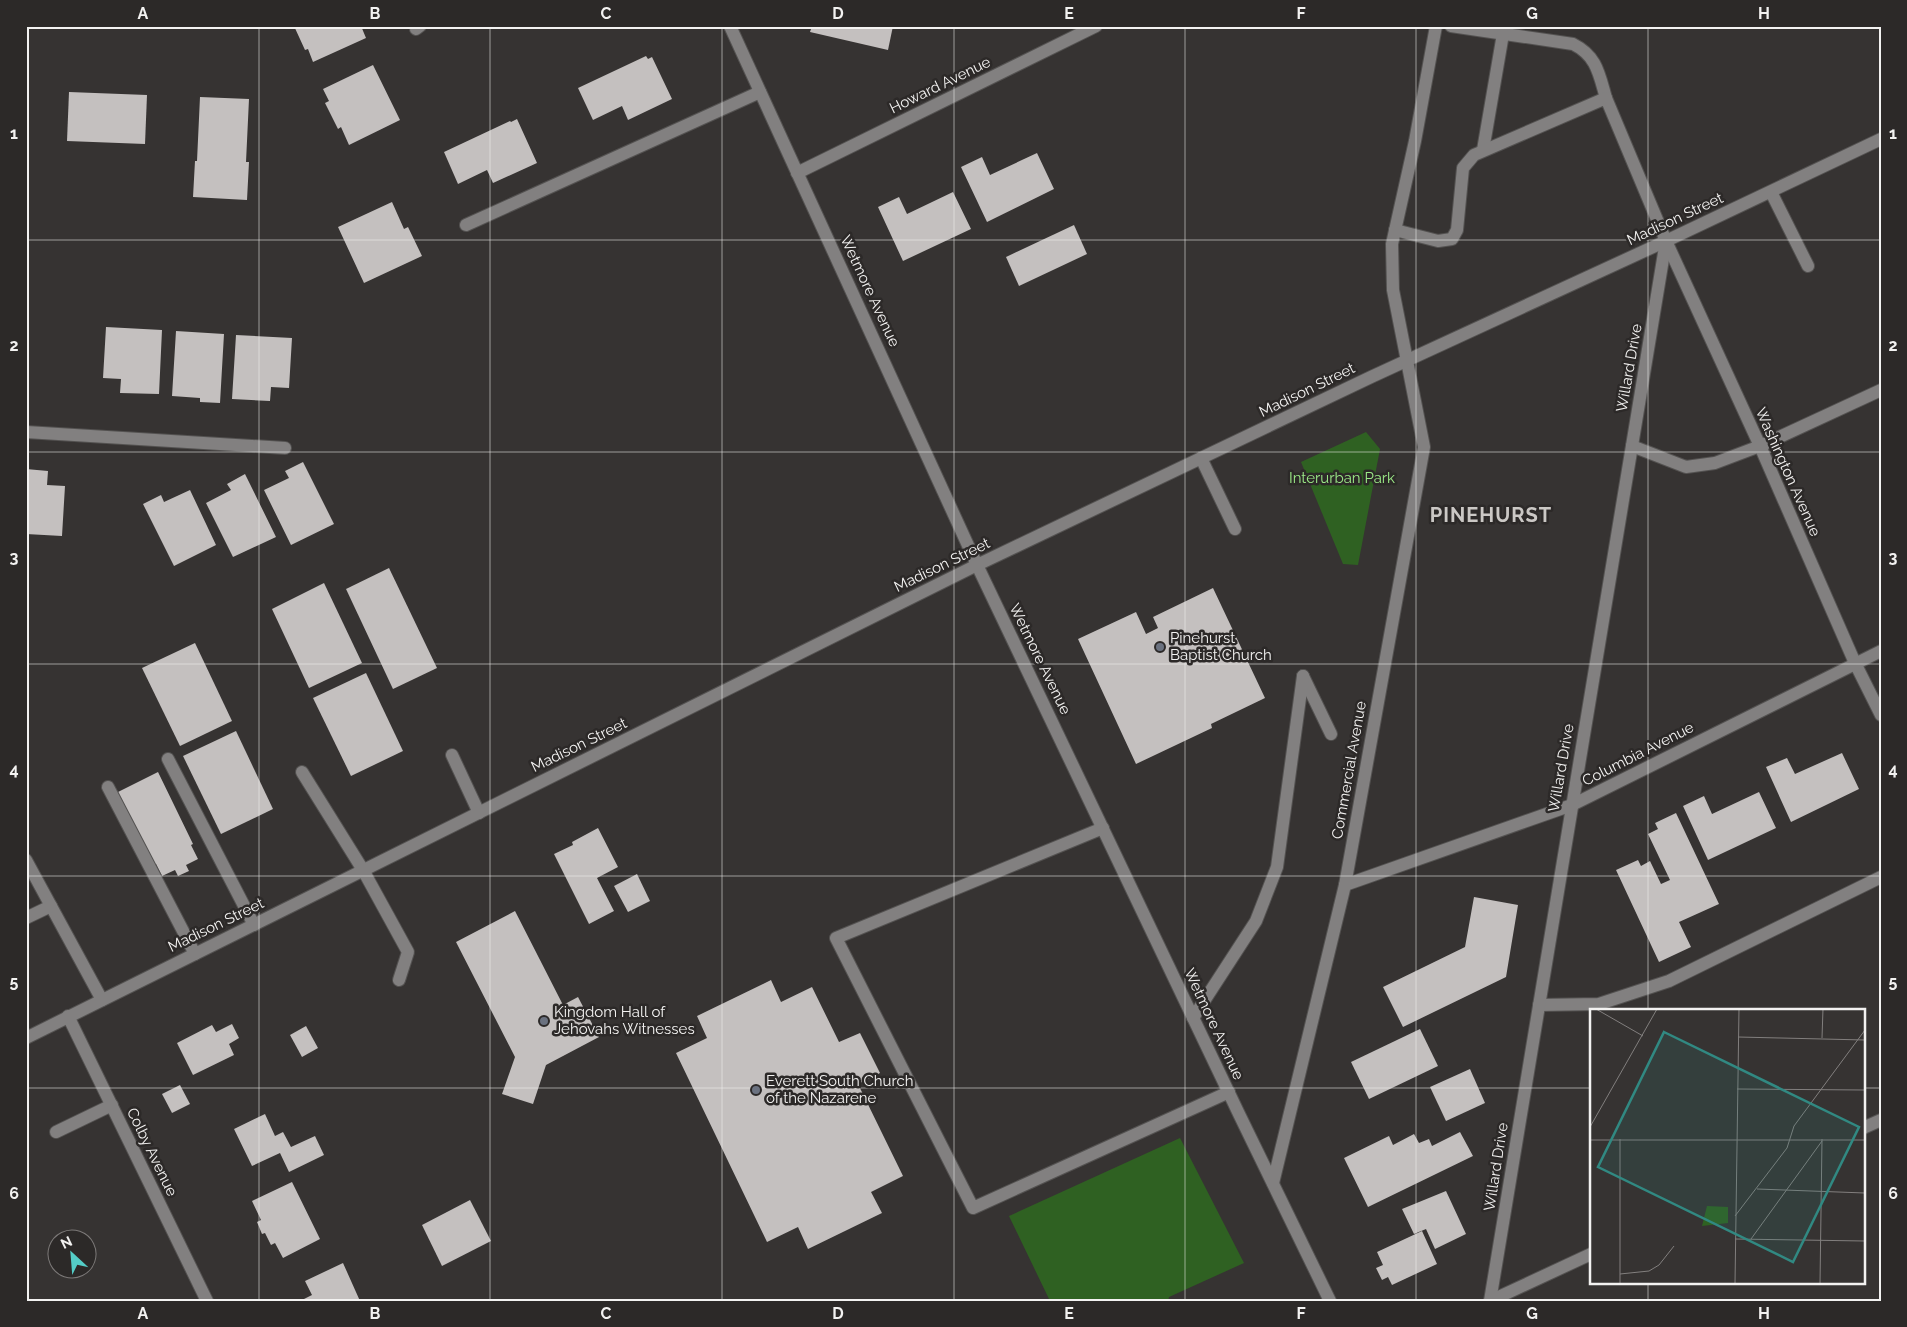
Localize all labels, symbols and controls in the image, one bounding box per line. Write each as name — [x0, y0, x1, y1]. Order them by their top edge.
text: A — [138, 4, 149, 23]
text: B — [370, 4, 381, 23]
text: C — [601, 4, 612, 23]
text: D — [832, 4, 844, 23]
text: E — [1064, 4, 1074, 23]
text: F — [1296, 4, 1306, 23]
text: G — [1526, 4, 1538, 23]
text: H — [1758, 4, 1770, 23]
street label: Howard Avenue — [887, 53, 994, 117]
text: 1 — [10, 124, 18, 143]
text: 1 — [1889, 124, 1897, 143]
street label: Madison Street — [1624, 189, 1726, 249]
street label: Wetmore Avenue — [836, 232, 904, 350]
street label: Willard Drive — [1612, 322, 1646, 414]
text: 2 — [9, 336, 19, 355]
text: 2 — [1888, 336, 1898, 355]
street label: Madison Street — [1256, 359, 1358, 421]
street label: Washington Avenue — [1752, 405, 1825, 539]
park label: Interurban Park — [1289, 469, 1395, 487]
district label: PINEHURST — [1430, 503, 1552, 527]
street label: Madison Street — [891, 534, 993, 596]
text: 3 — [10, 548, 19, 567]
text: 3 — [1889, 548, 1898, 567]
street label: Wetmore Avenue — [1005, 601, 1075, 717]
place label: Pinehurst Baptist Church — [1170, 629, 1272, 664]
marker: Pinehurst Baptist Church — [1154, 641, 1166, 653]
street label: Commercial Avenue — [1328, 699, 1370, 840]
street label: Madison Street — [528, 714, 630, 776]
street label: Columbia Avenue — [1579, 718, 1697, 790]
street label: Willard Drive — [1544, 722, 1578, 814]
text: 4 — [9, 760, 19, 779]
text: 4 — [1888, 760, 1898, 779]
street label: Madison Street — [165, 894, 267, 956]
street label: Wetmore Avenue — [1180, 965, 1248, 1083]
text: 5 — [10, 972, 19, 991]
text: 5 — [1889, 972, 1898, 991]
place label: Kingdom Hall of Jehovahs Witnesses — [554, 1003, 695, 1038]
inset map — [1590, 1009, 1864, 1284]
marker: Kingdom Hall of Jehovahs Witnesses — [538, 1015, 550, 1027]
place label: Everett South Church of the Nazarene — [766, 1072, 914, 1107]
marker: Everett South Church of the Nazarene — [750, 1084, 762, 1096]
street label: Colby Avenue — [123, 1105, 181, 1199]
street label: Willard Drive — [1480, 1121, 1512, 1213]
text: 6 — [9, 1184, 19, 1203]
text: 6 — [1888, 1184, 1898, 1203]
north arrow — [48, 1230, 98, 1280]
text: N — [58, 1233, 75, 1252]
text: A — [138, 1304, 149, 1323]
text: B — [370, 1304, 381, 1323]
text: C — [601, 1304, 612, 1323]
text: D — [832, 1304, 844, 1323]
text: E — [1064, 1304, 1074, 1323]
text: F — [1296, 1304, 1306, 1323]
text: G — [1526, 1304, 1538, 1323]
text: H — [1758, 1304, 1770, 1323]

